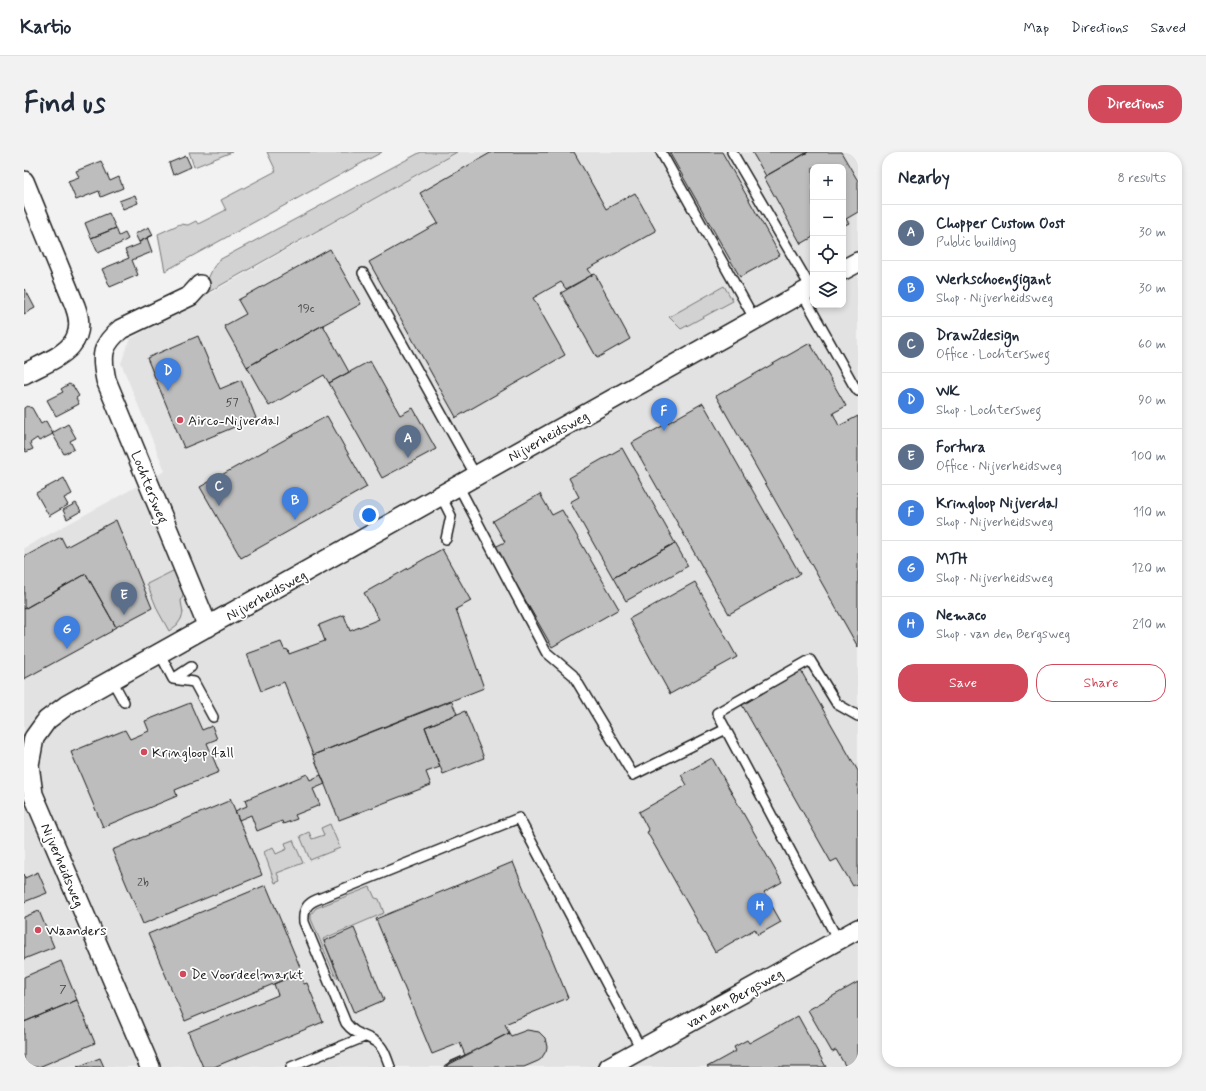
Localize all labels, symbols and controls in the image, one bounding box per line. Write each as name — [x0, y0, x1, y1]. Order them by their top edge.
text: Kartio — [20, 15, 71, 40]
text: Map — [1023, 19, 1049, 37]
text: Directions — [1071, 19, 1129, 37]
text: Saved — [1151, 19, 1186, 37]
button: Directions — [1088, 85, 1182, 123]
text: Find us — [24, 86, 105, 123]
map controls — [810, 164, 846, 308]
button: + — [810, 164, 846, 200]
text: Nearby — [898, 167, 950, 189]
text: 8 results — [1118, 170, 1166, 187]
button: − — [810, 200, 846, 236]
text: Chopper Custom Oost — [936, 214, 1065, 234]
text: A — [907, 224, 915, 241]
text: 30 m — [1139, 224, 1166, 241]
text: Public building — [936, 234, 1016, 251]
button: locate — [810, 236, 846, 272]
text: Werkschoengigant — [936, 270, 1051, 290]
button: layers — [810, 272, 846, 308]
text: B — [907, 280, 915, 297]
text: 30 m — [1139, 280, 1166, 297]
text: Shop · Nijverheidsweg — [936, 290, 1053, 307]
house number: 19c — [297, 301, 315, 317]
text: Draw2design — [936, 326, 1019, 346]
text: C — [906, 336, 916, 353]
text: 60 m — [1138, 336, 1166, 353]
text: Office · Lochtersweg — [936, 346, 1050, 363]
pin: D — [155, 358, 181, 391]
text: WK — [936, 382, 960, 402]
text: D — [907, 392, 915, 409]
text: 90 m — [1138, 392, 1166, 409]
house number: 57 — [225, 395, 239, 411]
pin: F — [651, 398, 677, 431]
text: Shop · Lochtersweg — [936, 402, 1041, 419]
street label: Nijverheidsweg — [505, 407, 592, 466]
place label: Airco-Nijverdal — [188, 412, 279, 430]
marker: Airco-Nijverdal — [175, 415, 185, 425]
pin: A — [395, 425, 421, 458]
text: Fortura — [936, 438, 986, 458]
street label: Lochtersweg — [124, 448, 172, 527]
text: E — [907, 448, 915, 465]
text: 100 m — [1131, 448, 1166, 465]
text: Office · Nijverheidsweg — [936, 458, 1062, 475]
pin: C — [206, 473, 232, 506]
pin: B — [282, 487, 308, 520]
text: Kringloop Nijverdal — [936, 494, 1057, 514]
text: F — [908, 504, 914, 521]
text: 110 m — [1133, 504, 1166, 521]
your location — [359, 505, 379, 525]
text: Shop · Nijverheidsweg — [936, 514, 1053, 531]
text: MTH — [936, 550, 968, 570]
text: G — [907, 560, 915, 577]
text: 120 m — [1132, 560, 1166, 577]
street label: Nijverheidsweg — [223, 566, 310, 625]
text: Shop · Nijverheidsweg — [936, 570, 1053, 587]
pin: E — [111, 582, 137, 615]
text: Nemaco — [936, 606, 986, 626]
pin: G — [54, 616, 80, 649]
text: H — [907, 616, 915, 633]
text: 210 m — [1132, 616, 1166, 633]
text: Shop · van den Bergsweg — [936, 626, 1070, 643]
button: Save — [898, 664, 1028, 702]
button: Share — [1036, 664, 1166, 702]
place label: Kringloop 4all — [152, 744, 234, 762]
marker: Kringloop 4all — [139, 747, 149, 757]
street label: Nijverheidsweg — [36, 821, 88, 910]
house number: 2b — [137, 875, 149, 891]
pin: H — [747, 893, 773, 926]
place label: Waanders — [46, 922, 107, 940]
marker: Waanders — [33, 925, 43, 935]
street label: van den Bergsweg — [683, 965, 786, 1033]
place label: De Voordeelmarkt — [191, 966, 304, 984]
marker: De Voordeelmarkt — [178, 969, 188, 979]
house number: 7 — [59, 982, 67, 998]

